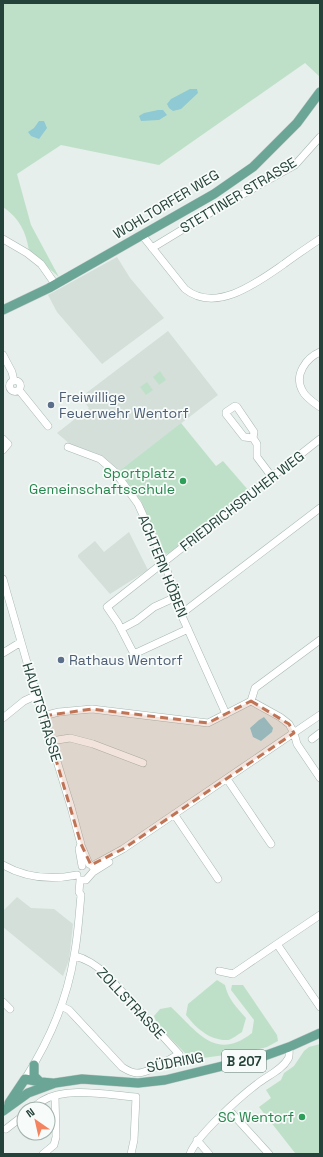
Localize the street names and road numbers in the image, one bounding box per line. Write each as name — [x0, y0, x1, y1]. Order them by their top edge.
street label: STETTINER STRASSE — [176, 153, 300, 237]
street label: WOHLTORFER WEG — [110, 165, 222, 243]
street label: FRIEDRICHSRUHER WEG — [176, 447, 308, 555]
street label: ACHTERN HÖBEN — [134, 512, 192, 620]
street label: HAUPTSTRASSE — [18, 660, 66, 764]
street label: ZOLLSTRASSE — [93, 963, 169, 1043]
street label: SÜDRING — [145, 1048, 205, 1076]
road number: B 207 — [222, 1050, 266, 1072]

